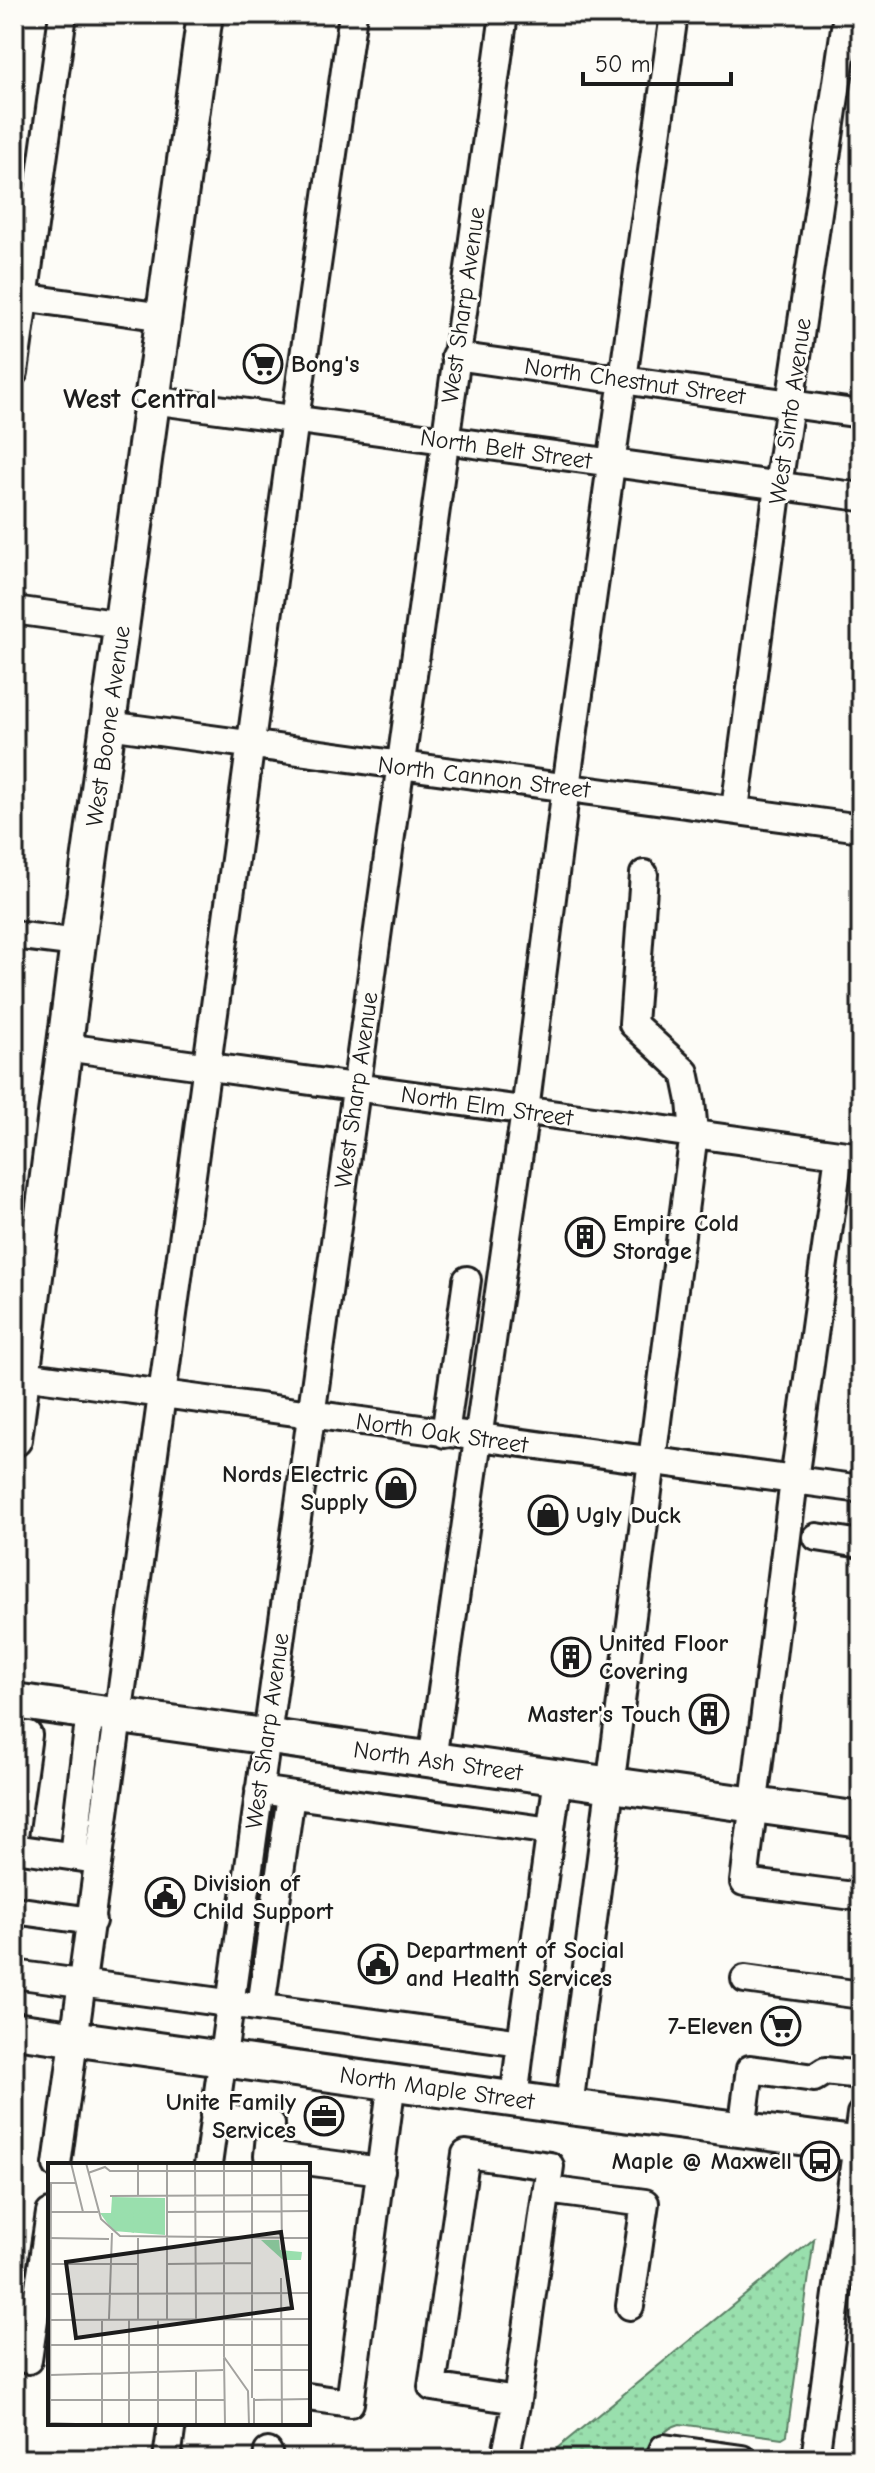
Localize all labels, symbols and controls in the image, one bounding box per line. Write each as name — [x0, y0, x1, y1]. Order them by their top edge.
scale bar — [583, 36, 731, 86]
text: 50 m — [595, 50, 651, 78]
street label: West Sharp Avenue — [435, 205, 491, 405]
street label: West Sinto Avenue — [763, 316, 817, 506]
supermarket icon: Bong's — [242, 343, 284, 385]
place label: Bong's — [291, 350, 359, 378]
street label: North Chestnut Street — [523, 352, 748, 411]
district label: West Central — [63, 383, 217, 415]
street label: North Belt Street — [418, 423, 595, 475]
street label: West Boone Avenue — [80, 624, 136, 828]
street label: North Cannon Street — [376, 750, 593, 804]
street label: West Sharp Avenue — [328, 990, 384, 1190]
street label: North Elm Street — [399, 1080, 576, 1132]
place label: Empire Cold Storage — [613, 1209, 739, 1265]
building icon: Empire Cold Storage — [564, 1216, 606, 1258]
street label: North Oak Street — [354, 1407, 531, 1459]
place label: Nords Electric Supply — [222, 1460, 368, 1516]
shop icon: Nords Electric Supply — [375, 1467, 417, 1509]
shop icon: Ugly Duck — [527, 1494, 569, 1536]
place label: Ugly Duck — [576, 1501, 681, 1529]
place label: United Floor Covering — [599, 1629, 728, 1685]
street label: West Sharp Avenue — [239, 1631, 295, 1831]
building icon: United Floor Covering — [550, 1636, 592, 1678]
building icon: Master's Touch — [688, 1693, 730, 1735]
place label: Master's Touch — [527, 1700, 681, 1728]
street label: North Ash Street — [352, 1735, 526, 1787]
place label: Division of Child Support — [193, 1869, 334, 1925]
public building icon: Division of Child Support — [144, 1876, 186, 1918]
place label: Department of Social and Health Services — [406, 1936, 624, 1992]
public building icon: Department of Social and Health Services — [357, 1943, 399, 1985]
supermarket icon: 7-Eleven — [760, 2005, 802, 2047]
place label: 7-Eleven — [668, 2012, 753, 2040]
street label: North Maple Street — [338, 2060, 537, 2116]
place label: Unite Family Services — [166, 2088, 296, 2144]
office icon: Unite Family Services — [303, 2095, 345, 2137]
bus stop icon: Maple @ Maxwell — [799, 2140, 841, 2182]
place label: Maple @ Maxwell — [612, 2147, 792, 2175]
inset map — [48, 2163, 310, 2425]

